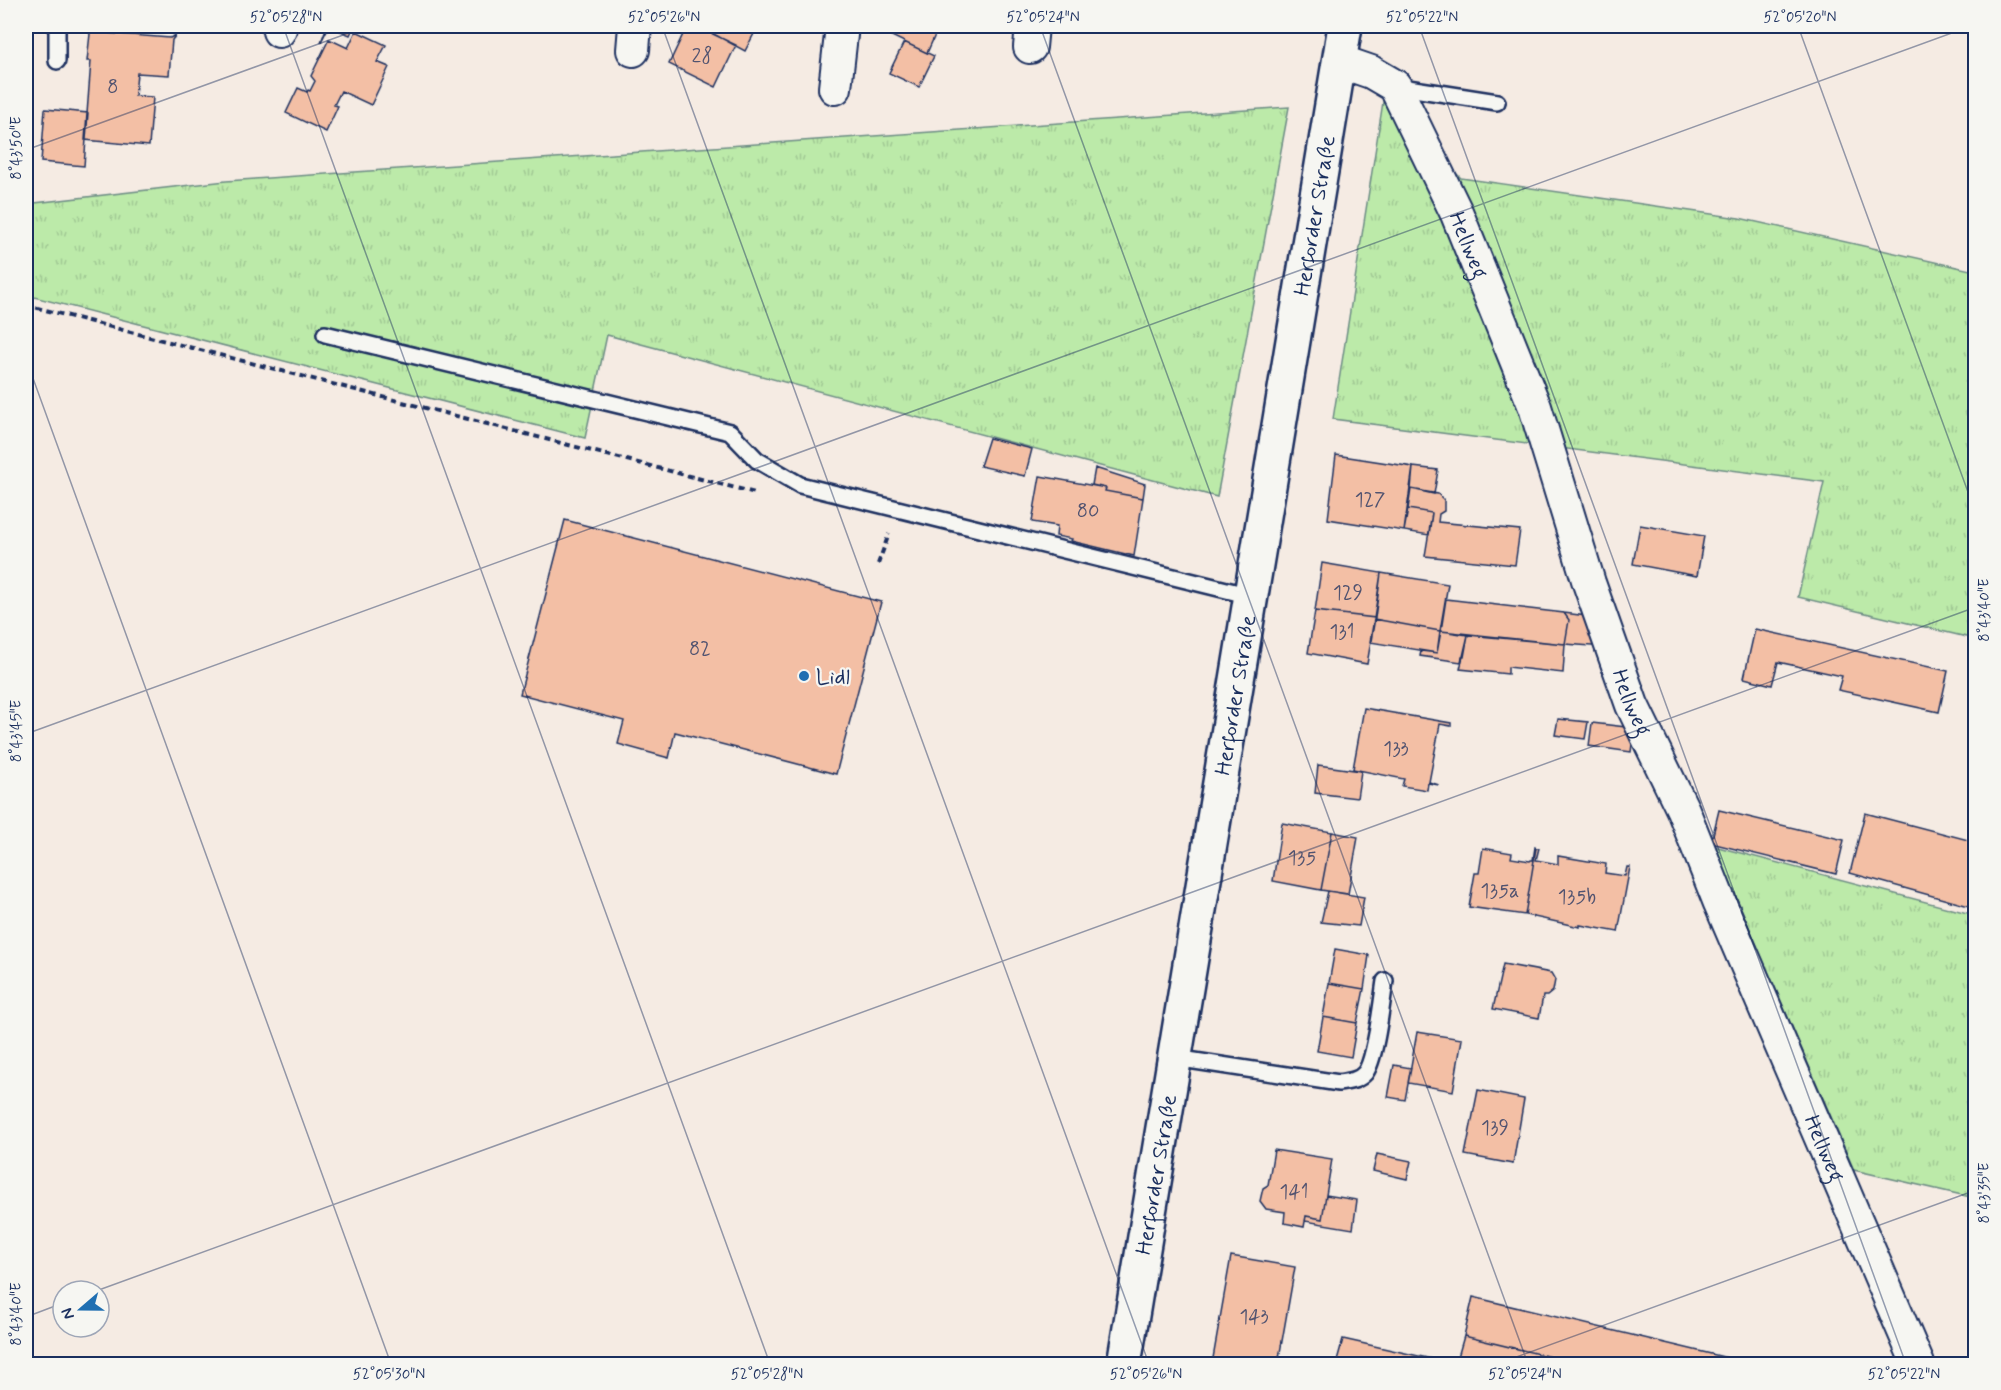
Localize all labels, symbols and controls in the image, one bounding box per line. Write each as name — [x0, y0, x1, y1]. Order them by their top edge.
text: 52°05'28"N — [250, 8, 322, 28]
text: 52°05'26"N — [628, 8, 700, 28]
text: 52°05'24"N — [1006, 8, 1080, 28]
text: 52°05'22"N — [1386, 8, 1458, 28]
text: 52°05'20"N — [1764, 8, 1836, 28]
house number: 28 — [692, 43, 712, 70]
house number: 8 — [107, 74, 119, 101]
text: 8°43'50"E — [7, 116, 27, 180]
street label: Herforder Straße — [1289, 133, 1343, 298]
street label: Hellweg — [1441, 208, 1494, 284]
house number: 127 — [1355, 487, 1385, 514]
house number: 80 — [1077, 498, 1099, 525]
text: 8°43'40"E — [1975, 578, 1995, 642]
house number: 129 — [1333, 580, 1363, 607]
street label: Herforder Straße — [1209, 613, 1264, 778]
house number: 131 — [1329, 619, 1355, 646]
house number: 82 — [689, 636, 711, 663]
place label: Lidl — [816, 664, 850, 692]
street label: Hellweg — [1604, 666, 1657, 743]
marker: Lidl — [797, 669, 811, 683]
text: 8°43'45"E — [7, 699, 27, 762]
house number: 133 — [1383, 736, 1409, 763]
house number: 135 — [1288, 845, 1316, 872]
house number: 135a — [1481, 878, 1519, 905]
house number: 135b — [1558, 884, 1596, 911]
street label: Herforder Straße — [1130, 1092, 1184, 1257]
street label: Hellweg — [1797, 1111, 1850, 1188]
house number: 139 — [1481, 1115, 1509, 1142]
text: 8°43'35"E — [1975, 1162, 1995, 1223]
house number: 141 — [1280, 1179, 1308, 1206]
north arrow — [51, 1279, 111, 1339]
text: 8°43'40"E — [7, 1282, 27, 1346]
house number: 143 — [1239, 1304, 1269, 1331]
text: N — [57, 1305, 80, 1322]
text: 52°05'30"N — [353, 1365, 425, 1385]
text: 52°05'28"N — [731, 1365, 803, 1385]
text: 52°05'26"N — [1110, 1365, 1182, 1385]
text: 52°05'24"N — [1488, 1365, 1562, 1385]
text: 52°05'22"N — [1868, 1365, 1940, 1385]

